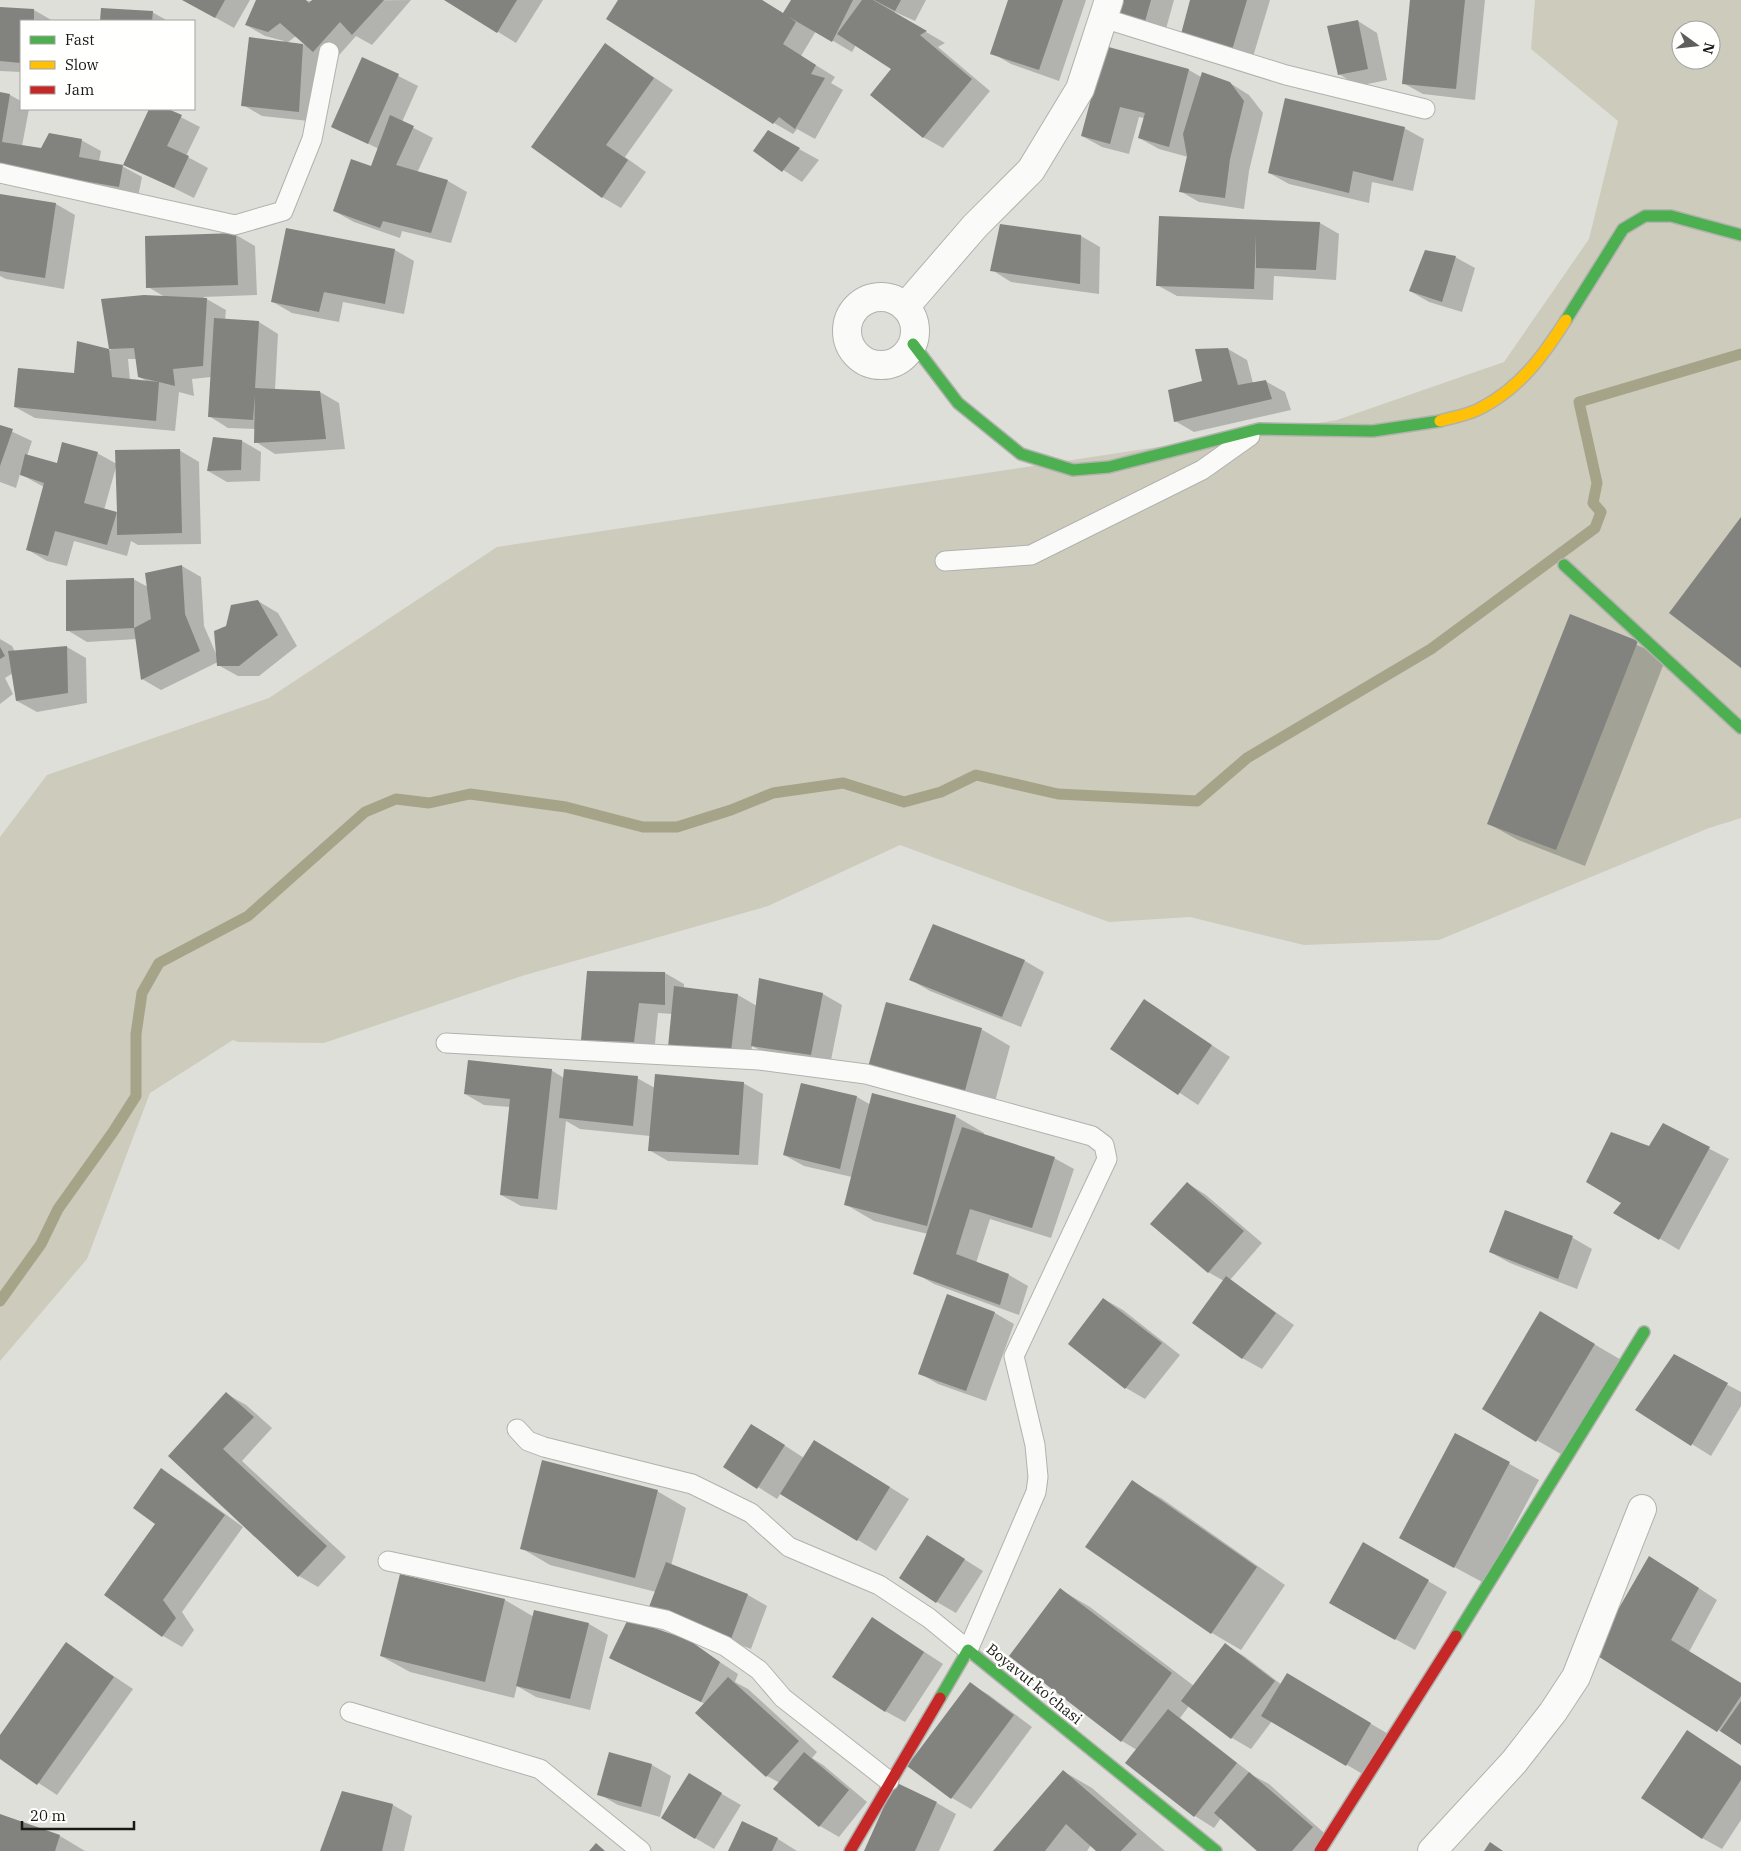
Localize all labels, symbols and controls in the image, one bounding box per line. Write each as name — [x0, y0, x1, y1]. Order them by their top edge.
legend — [20, 20, 195, 110]
north arrow — [1671, 20, 1721, 70]
text: Fast — [65, 30, 95, 49]
text: N — [1698, 41, 1719, 56]
text: Slow — [65, 55, 99, 74]
text: Jam — [65, 80, 94, 99]
street label: Boyavut ko'chasi — [983, 1639, 1086, 1728]
scale bar — [22, 1798, 135, 1830]
text: 20 m — [30, 1806, 66, 1825]

